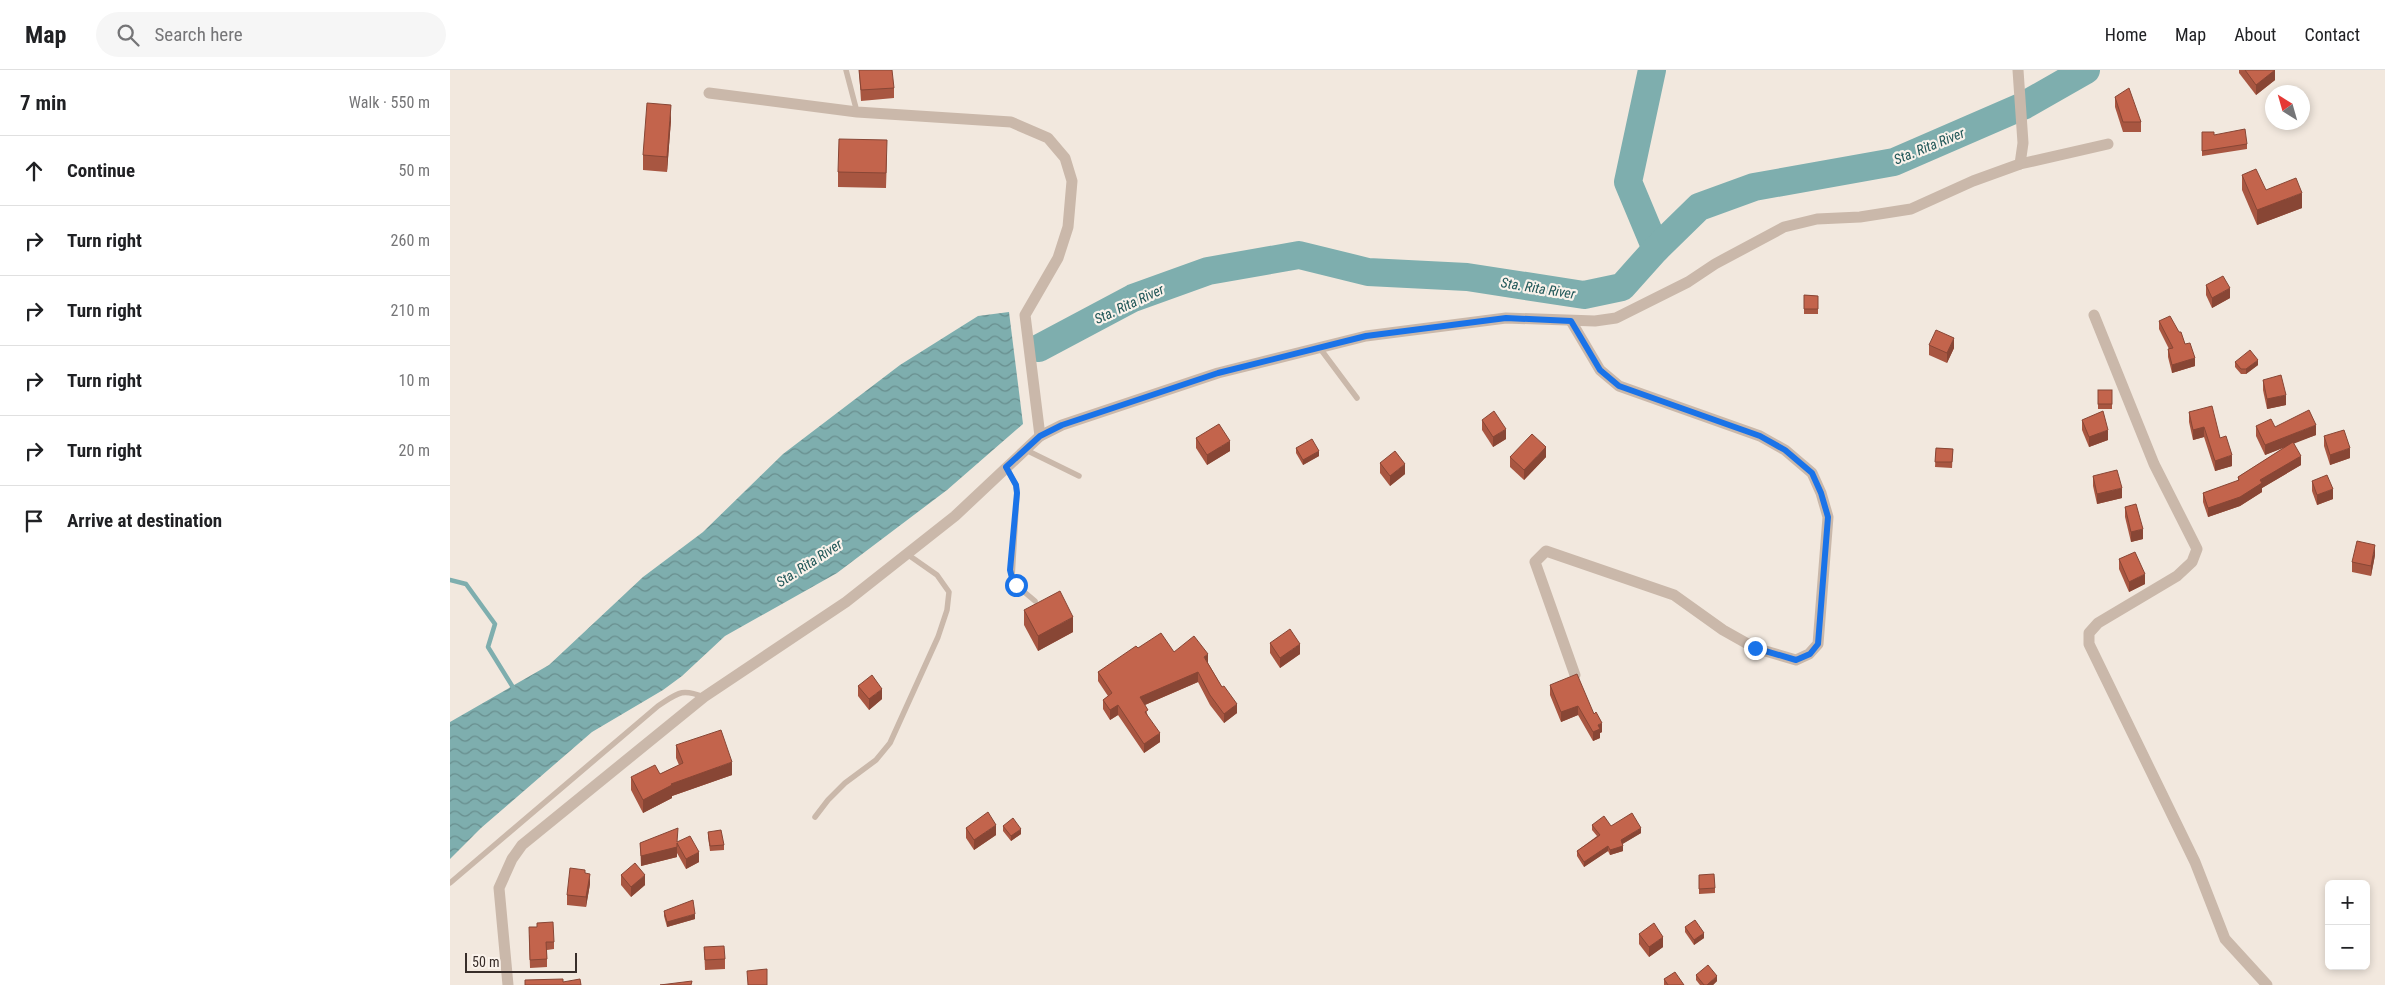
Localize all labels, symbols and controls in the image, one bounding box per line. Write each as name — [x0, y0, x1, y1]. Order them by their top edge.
search box — [96, 12, 446, 57]
text: Map — [25, 21, 66, 49]
icon: search — [114, 21, 142, 49]
text: Search here — [154, 23, 243, 46]
text: Home — [2105, 24, 2147, 45]
text: Map — [2175, 24, 2206, 45]
text: About — [2234, 24, 2276, 45]
text: Contact — [2304, 24, 2360, 45]
north arrow — [2265, 85, 2310, 130]
text: 7 min — [20, 91, 67, 115]
text: Walk · 550 m — [349, 93, 430, 112]
water label: Sta. Rita River — [1891, 124, 1968, 167]
icon: ahead — [20, 157, 48, 185]
text: Continue — [67, 159, 135, 182]
text: 50 m — [398, 161, 430, 180]
icon: right — [20, 227, 48, 255]
text: Turn right — [67, 229, 142, 252]
text: 260 m — [391, 231, 430, 250]
water label: Sta. Rita River — [1500, 274, 1577, 302]
water label: Sta. Rita River — [1092, 281, 1167, 327]
icon: right — [20, 297, 48, 325]
text: Turn right — [67, 299, 142, 322]
text: 210 m — [391, 301, 430, 320]
icon: right — [20, 367, 48, 395]
text: Turn right — [67, 369, 142, 392]
text: 10 m — [398, 371, 430, 390]
icon: right — [20, 437, 48, 465]
text: Turn right — [67, 439, 142, 462]
text: 20 m — [398, 441, 430, 460]
icon: arrive — [20, 507, 48, 535]
text: Arrive at destination — [67, 509, 222, 532]
water label: Sta. Rita River — [773, 535, 845, 590]
route start — [1005, 574, 1028, 597]
route end — [1744, 637, 1767, 660]
map controls — [2325, 880, 2370, 970]
button: + — [2325, 880, 2370, 925]
button: − — [2325, 925, 2370, 970]
scale bar — [465, 950, 578, 973]
text: 50 m — [472, 954, 500, 970]

